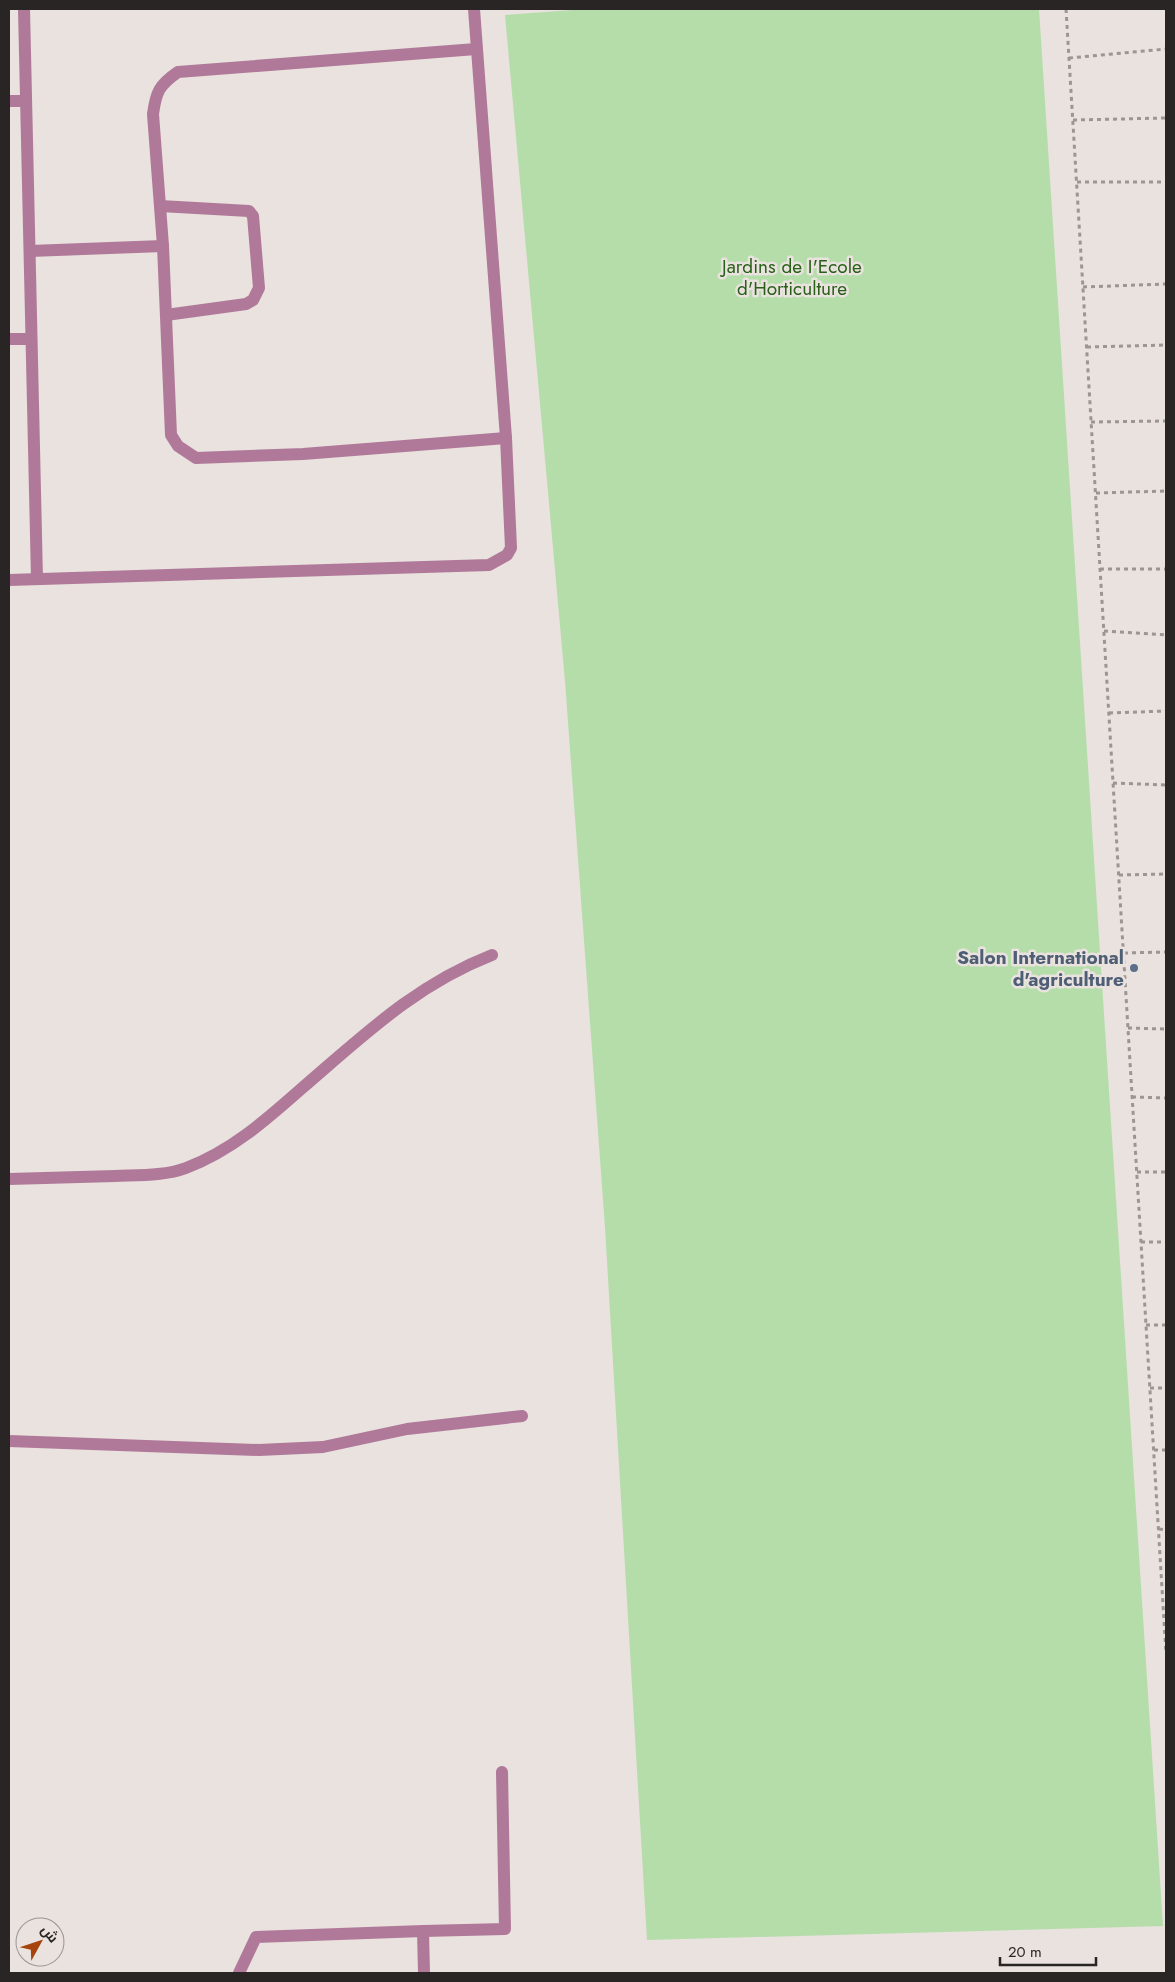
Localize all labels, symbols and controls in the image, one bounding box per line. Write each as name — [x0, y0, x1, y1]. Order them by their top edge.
park label: Jardins de I'Ecole d'Horticulture — [719, 253, 862, 302]
place label: Salon International d'agriculture — [957, 944, 1124, 993]
marker: Salon International d'agriculture — [1128, 962, 1140, 974]
north arrow — [15, 1917, 65, 1967]
text: ش — [37, 1920, 63, 1947]
scale bar — [1000, 1934, 1096, 1966]
text: 20 m — [1008, 1941, 1042, 1963]

